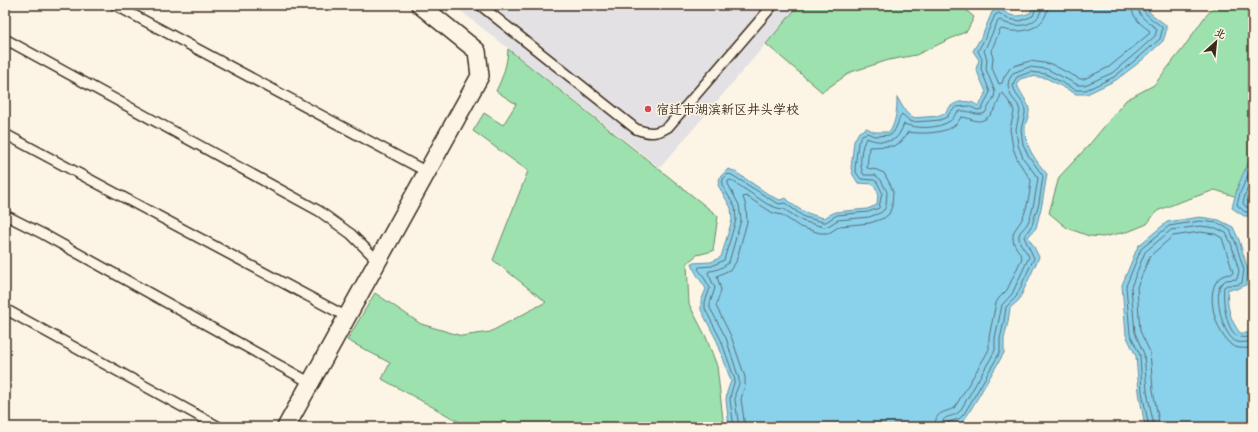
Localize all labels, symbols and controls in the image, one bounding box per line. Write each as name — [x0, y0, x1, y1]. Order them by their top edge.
north arrow — [1196, 22, 1236, 62]
text: 北 — [1212, 25, 1228, 42]
place label: 宿迁市湖滨新区井头学校 — [656, 102, 799, 118]
marker: 宿迁市湖滨新区井头学校 — [643, 104, 653, 114]

